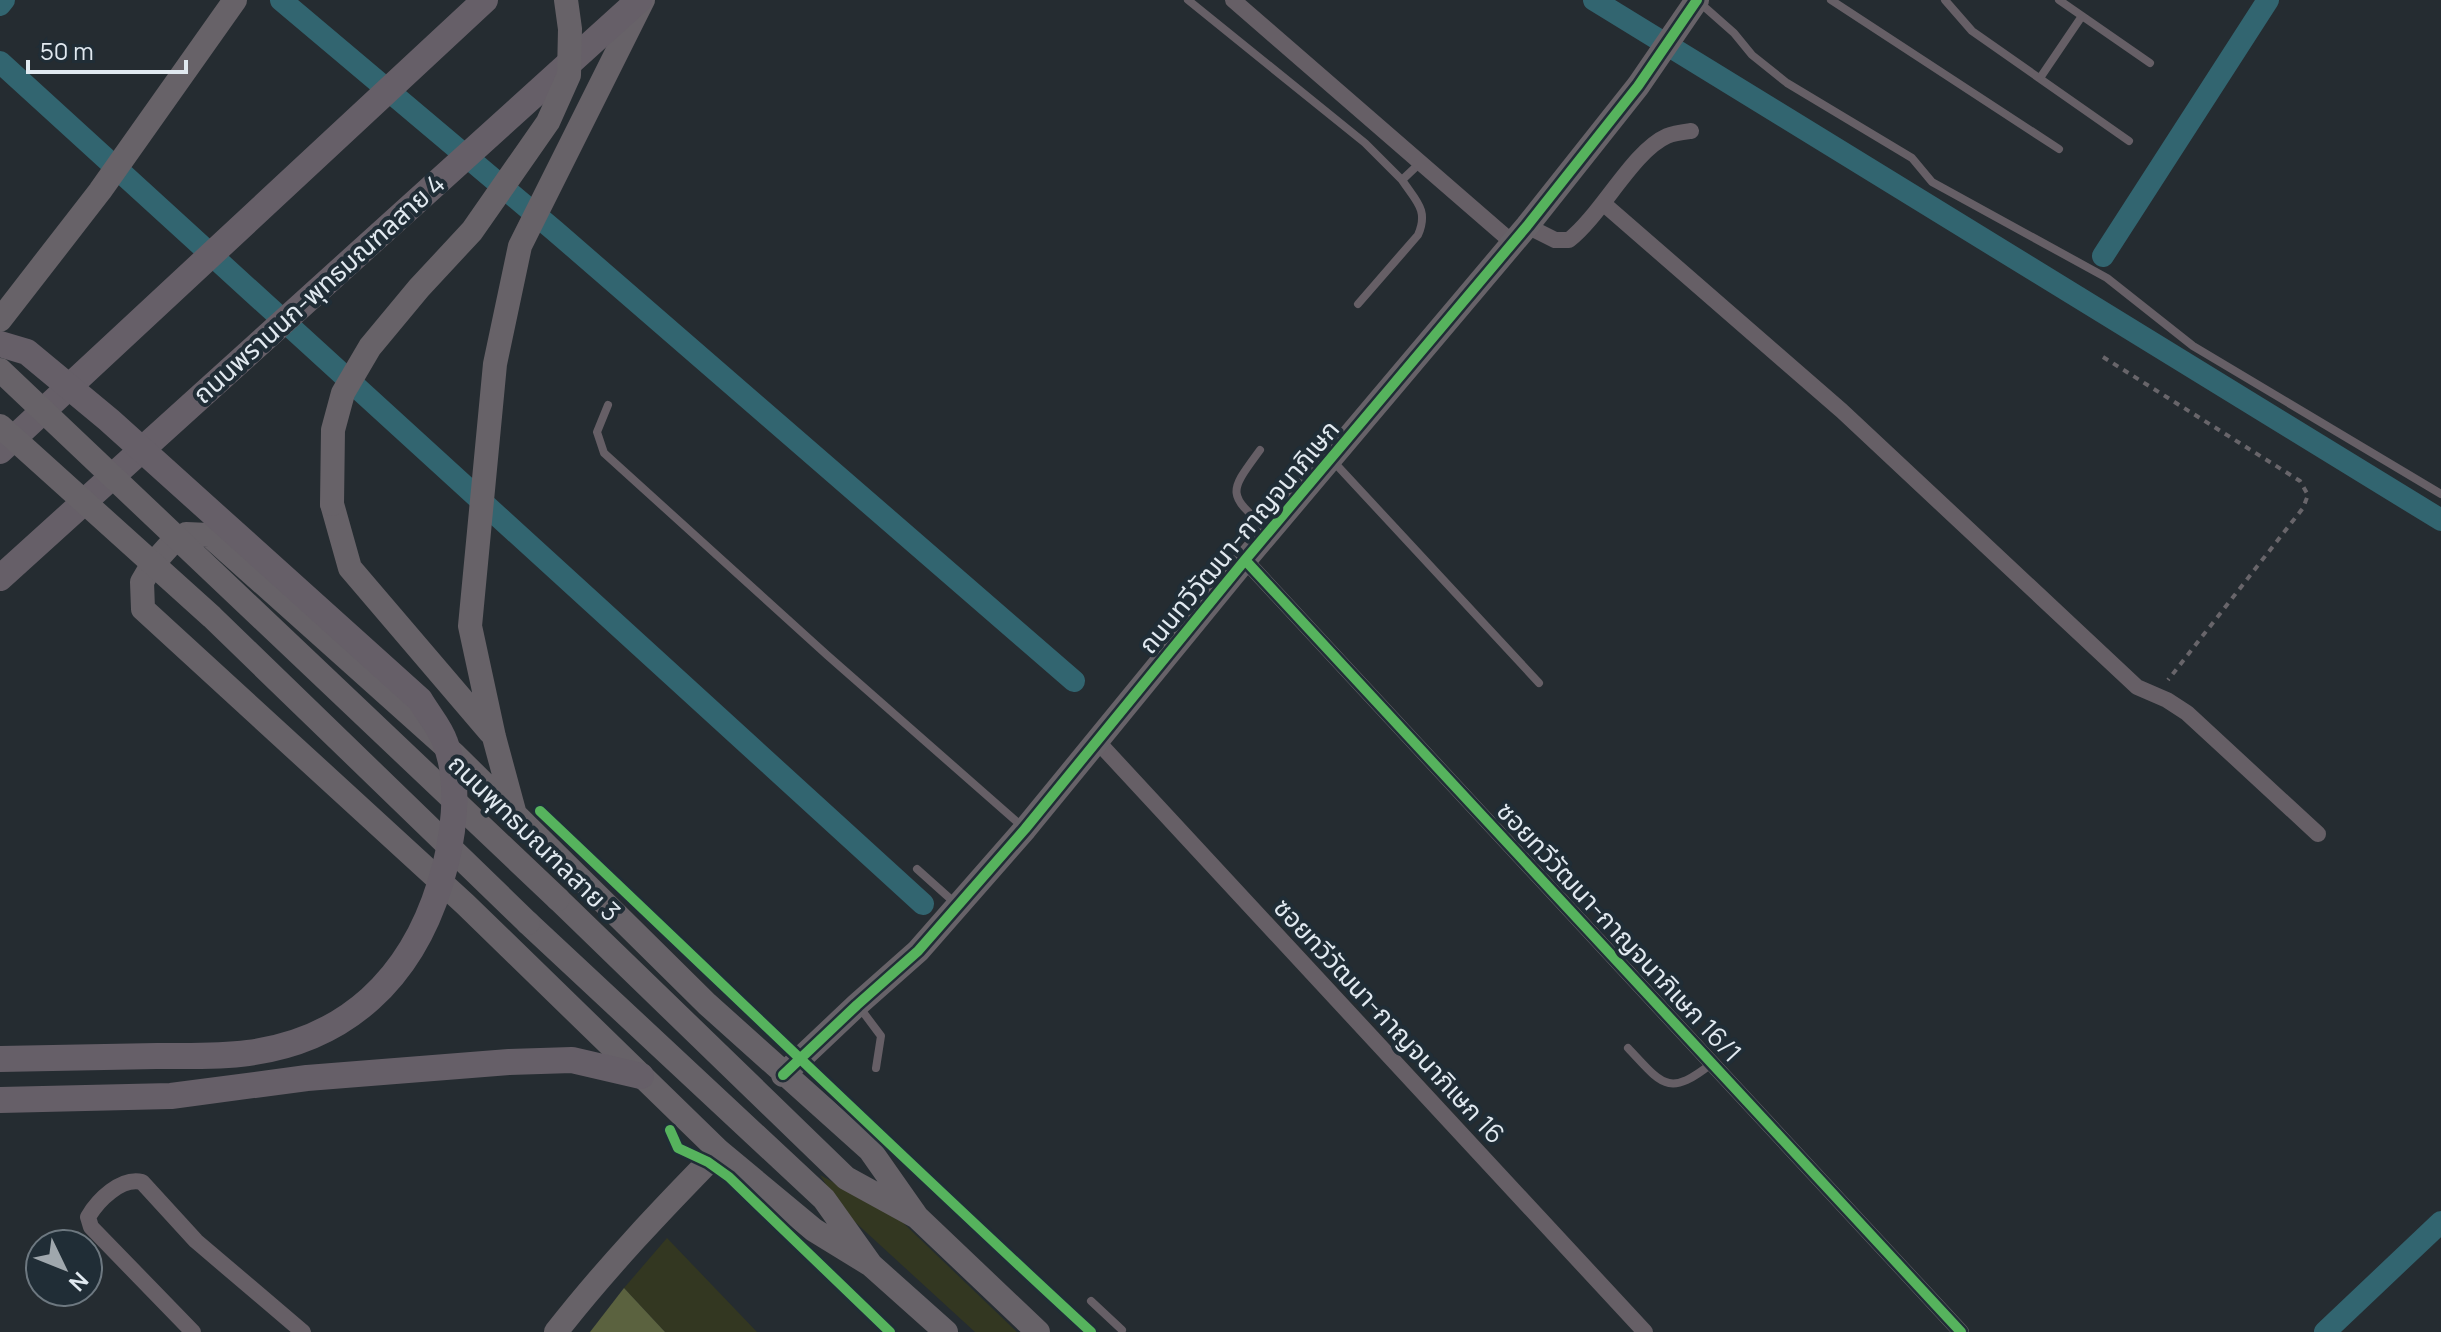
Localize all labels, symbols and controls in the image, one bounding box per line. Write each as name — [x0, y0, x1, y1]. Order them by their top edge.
scale bar — [28, 24, 186, 74]
text: 50 m — [40, 34, 94, 67]
street label: ถนนพรานนก-พุทธมณฑลสาย 4 — [185, 165, 452, 411]
street label: ถนนทวีวัฒนา-กาญจนาภิเษก — [1130, 412, 1347, 661]
street label: ถนนพุทธมณฑลสาย 3 — [441, 746, 629, 929]
street label: ซอยทวีวัฒนา-กาญจนาภิเษก 16/1 — [1489, 793, 1750, 1069]
street label: ซอยทวีวัฒนา-กาญจนาภิเษก 16 — [1266, 890, 1513, 1151]
north arrow — [24, 1228, 104, 1308]
text: N — [62, 1266, 95, 1298]

